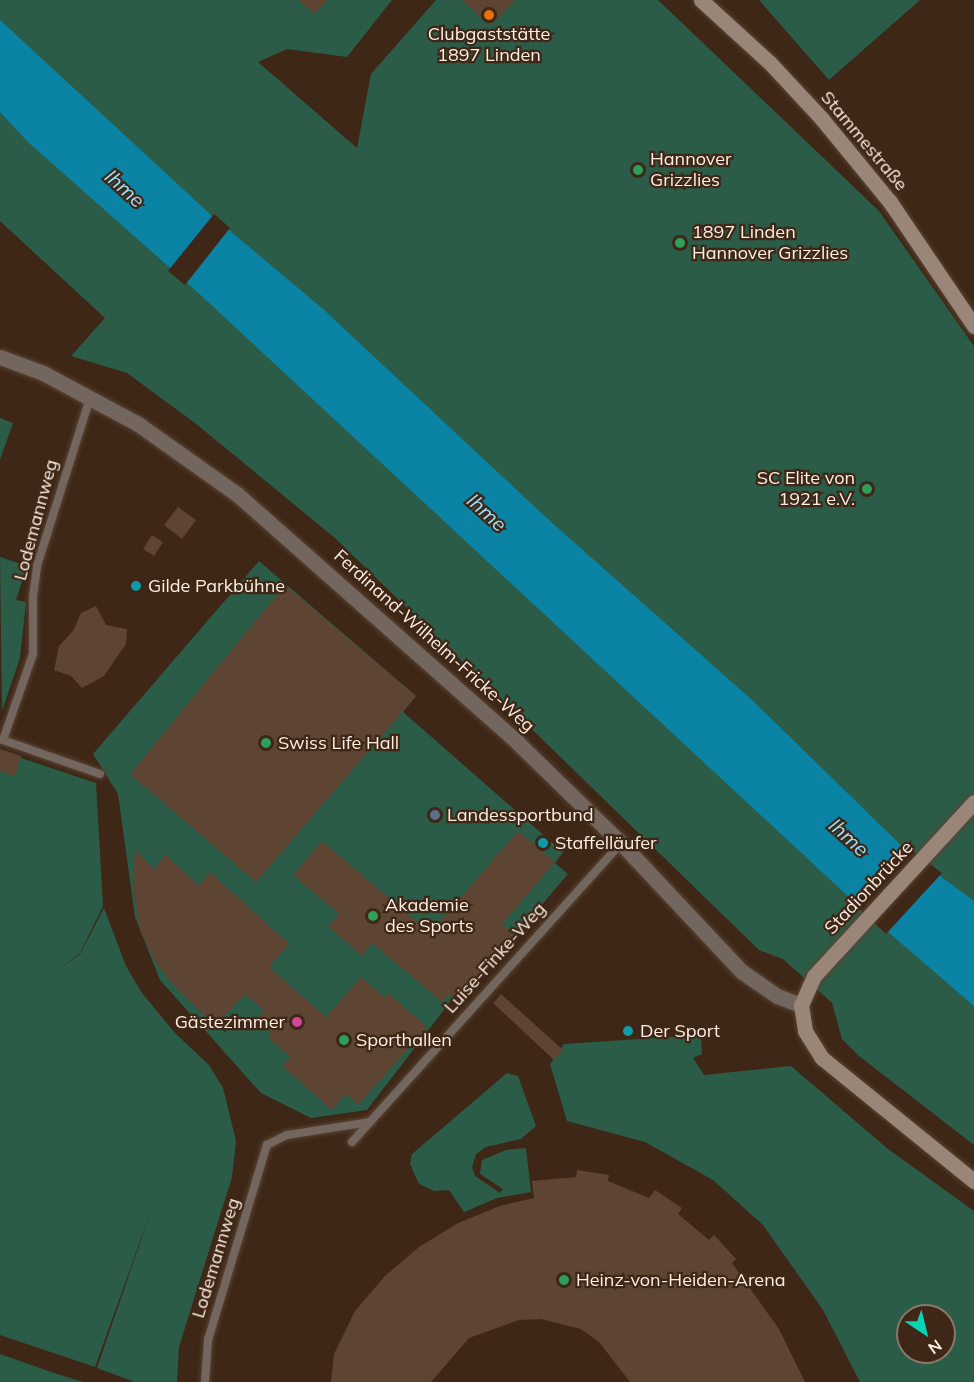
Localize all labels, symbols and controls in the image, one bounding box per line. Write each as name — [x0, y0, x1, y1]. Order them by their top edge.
marker: Clubgaststätte 1897 Linden — [482, 8, 496, 22]
place label: Clubgaststätte 1897 Linden — [428, 24, 550, 66]
street label: Stammestraße — [816, 87, 912, 195]
place label: Hannover Grizzlies — [650, 149, 732, 192]
marker: Hannover Grizzlies — [631, 163, 645, 177]
water label: Ihme — [100, 164, 150, 212]
place label: 1897 Linden Hannover Grizzlies — [692, 222, 848, 264]
marker: 1897 Linden Hannover Grizzlies — [673, 236, 687, 250]
street label: Lodemannweg — [9, 457, 63, 583]
place label: SC Elite von 1921 e.V. — [757, 468, 855, 510]
marker: SC Elite von 1921 e.V. — [860, 482, 874, 496]
water label: Ihme — [462, 488, 512, 536]
street label: Ferdinand-Wilhelm-Fricke-Weg — [329, 545, 539, 737]
place label: Gilde Parkbühne — [148, 575, 285, 597]
marker: Gilde Parkbühne — [129, 579, 143, 593]
place label: Swiss Life Hall — [278, 732, 399, 754]
marker: Swiss Life Hall — [259, 736, 273, 750]
place label: Landessportbund — [447, 804, 594, 826]
marker: Landessportbund — [428, 808, 442, 822]
water label: Ihme — [824, 813, 874, 861]
place label: Staffelläufer — [555, 832, 657, 854]
marker: Staffelläufer — [536, 836, 550, 850]
street label: Stadionbrücke — [820, 837, 918, 939]
place label: Akademie des Sports — [385, 895, 474, 938]
street label: Luise-Finke-Weg — [440, 898, 550, 1018]
marker: Akademie des Sports — [366, 909, 380, 923]
place label: Gästezimmer — [175, 1011, 285, 1033]
marker: Gästezimmer — [290, 1015, 304, 1029]
place label: Der Sport — [640, 1020, 720, 1042]
marker: Der Sport — [621, 1024, 635, 1038]
place label: Sporthallen — [356, 1029, 452, 1051]
marker: Sporthallen — [337, 1033, 351, 1047]
street label: Lodemannweg — [187, 1195, 245, 1321]
place label: Heinz-von-Heiden-Arena — [576, 1269, 786, 1291]
marker: Heinz-von-Heiden-Arena — [557, 1273, 571, 1287]
north arrow — [896, 1304, 956, 1364]
text: N — [924, 1335, 946, 1359]

